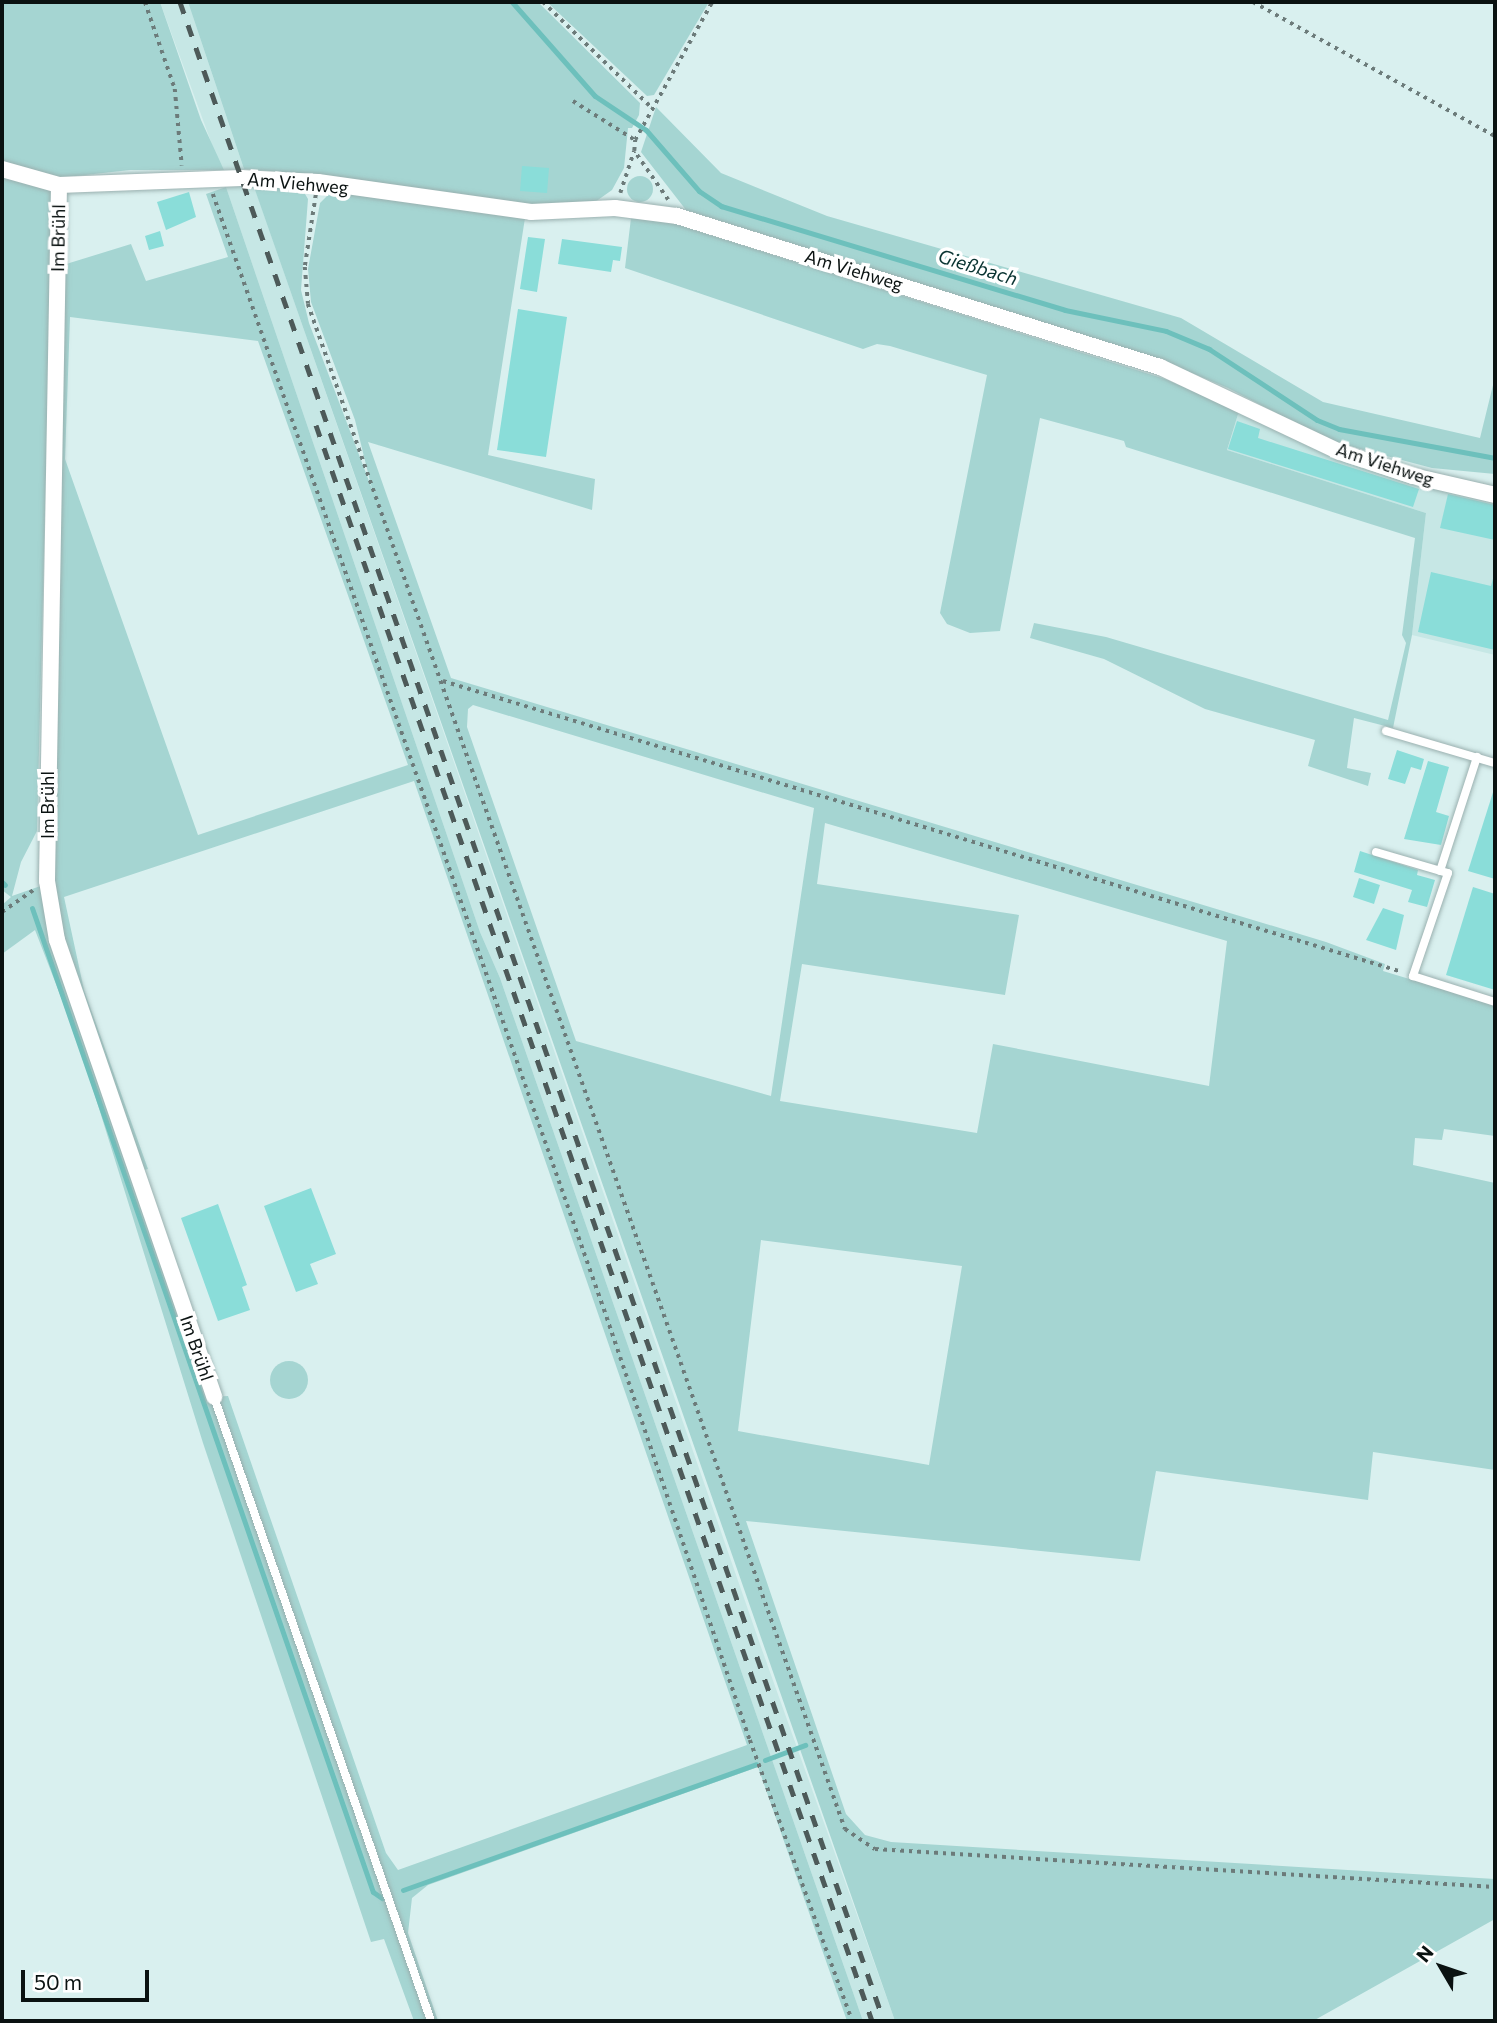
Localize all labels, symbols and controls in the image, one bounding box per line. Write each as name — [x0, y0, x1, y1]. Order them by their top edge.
street label: Am Viehweg — [247, 168, 349, 198]
street label: Im Brühl — [47, 204, 69, 272]
water label: Gießbach — [936, 244, 1020, 290]
street label: Am Viehweg — [802, 245, 906, 295]
street label: Am Viehweg — [1333, 438, 1437, 490]
street label: Im Brühl — [36, 771, 58, 839]
street label: Im Brühl — [176, 1312, 218, 1384]
north arrow — [1406, 1932, 1476, 2002]
text: N — [1411, 1941, 1438, 1966]
scale bar — [24, 1956, 152, 2000]
text: 50 m — [34, 1969, 82, 1994]

